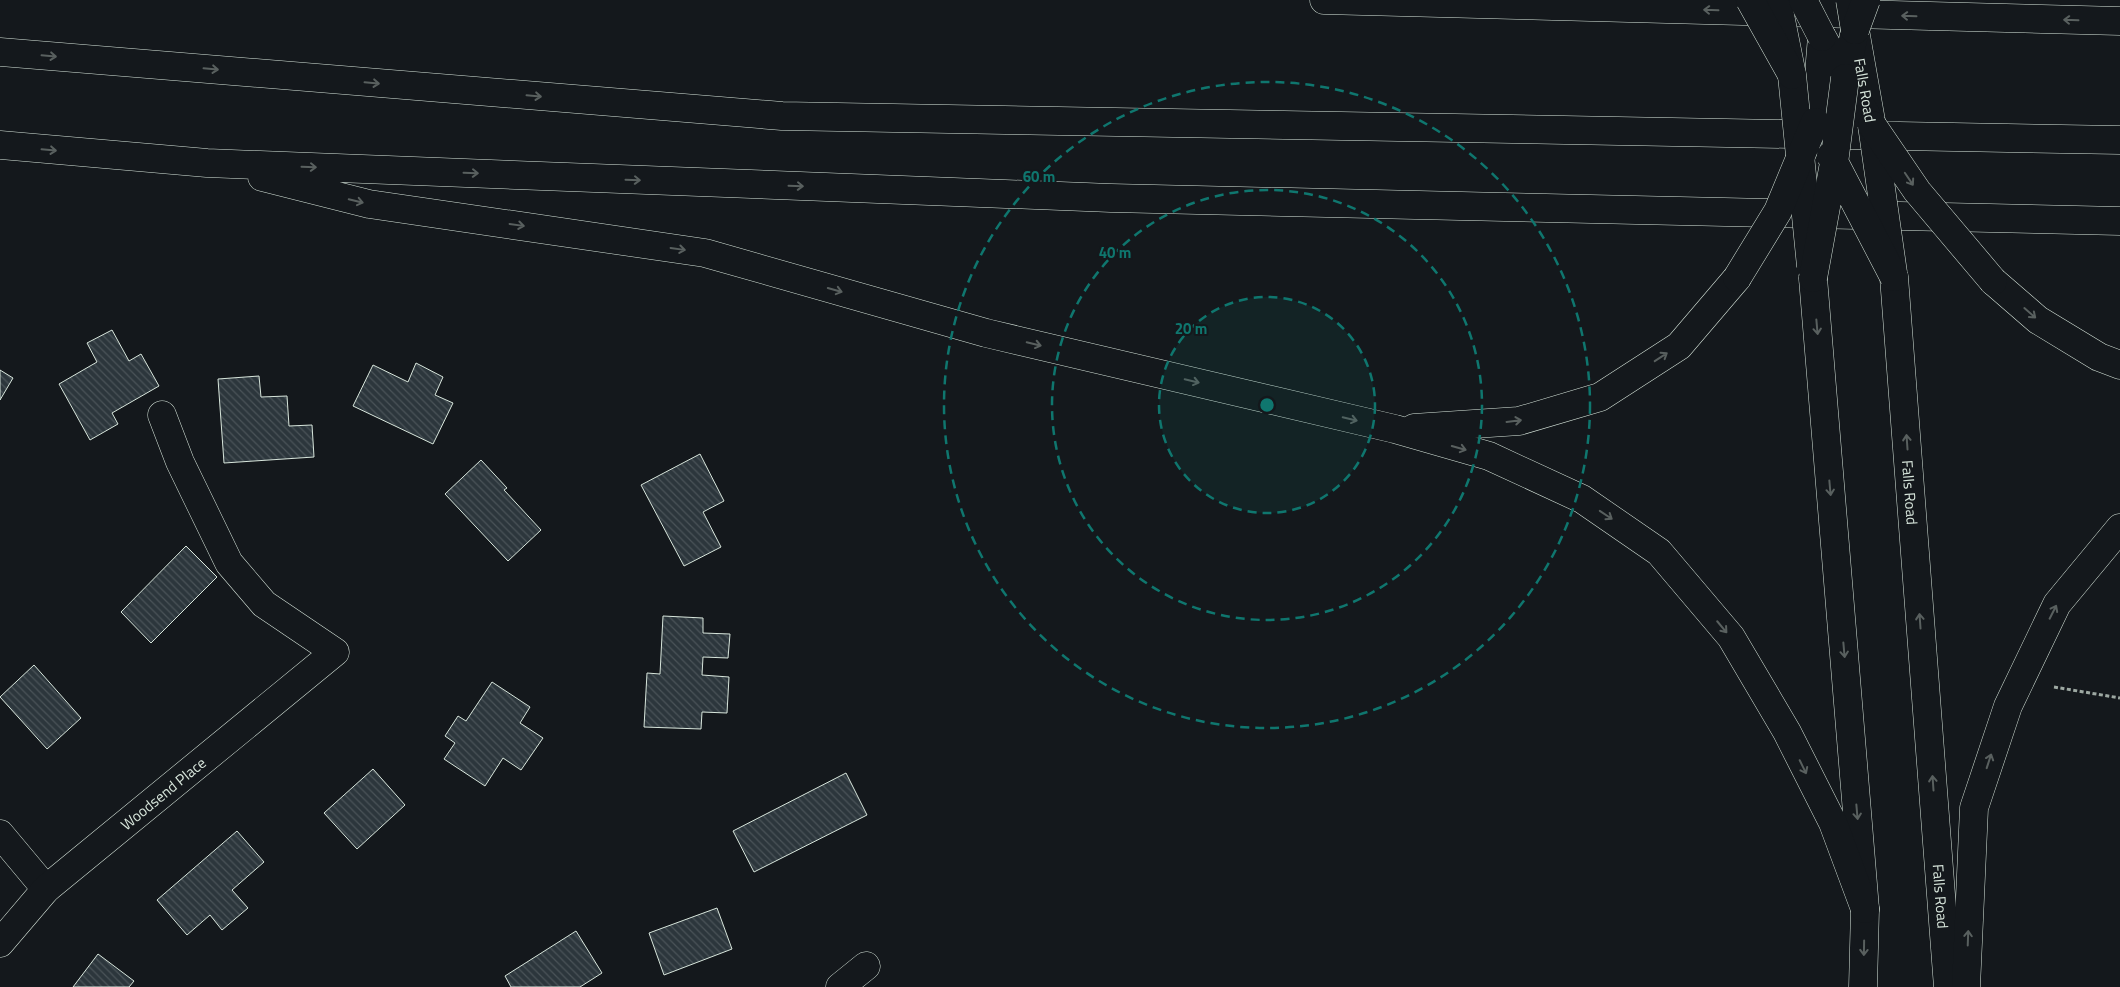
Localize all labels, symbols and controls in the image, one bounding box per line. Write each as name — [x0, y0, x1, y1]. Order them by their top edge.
one-way arrow — [1704, 6, 1720, 15]
one-way arrow — [1901, 11, 1917, 20]
one-way arrow — [2064, 15, 2080, 25]
one-way arrow — [40, 51, 56, 61]
street label: Falls Road — [1849, 56, 1882, 124]
one-way arrow — [202, 65, 218, 74]
one-way arrow — [364, 78, 380, 87]
one-way arrow — [526, 91, 542, 101]
one-way arrow — [40, 145, 56, 154]
one-way arrow — [300, 162, 316, 172]
text: 60 m — [1023, 165, 1055, 188]
one-way arrow — [463, 169, 479, 178]
one-way arrow — [1904, 172, 1914, 186]
one-way arrow — [625, 175, 641, 184]
one-way arrow — [787, 181, 803, 191]
one-way arrow — [348, 197, 364, 206]
one-way arrow — [509, 221, 525, 231]
text: 40 m — [1099, 241, 1131, 264]
one-way arrow — [669, 244, 685, 254]
one-way arrow — [826, 285, 842, 295]
one-way arrow — [2023, 308, 2036, 319]
text: 20 m — [1175, 317, 1207, 340]
one-way arrow — [1812, 318, 1821, 334]
one-way arrow — [1025, 340, 1041, 349]
one-way arrow — [1654, 352, 1668, 363]
one-way arrow — [1183, 377, 1199, 386]
centre of rings — [1258, 396, 1276, 414]
one-way arrow — [1341, 415, 1357, 424]
one-way arrow — [1505, 416, 1521, 426]
one-way arrow — [1902, 434, 1911, 450]
one-way arrow — [1451, 443, 1467, 453]
street label: Falls Road — [1896, 459, 1924, 525]
one-way arrow — [1825, 480, 1835, 496]
one-way arrow — [1599, 510, 1613, 520]
one-way arrow — [2049, 605, 2058, 620]
one-way arrow — [1916, 613, 1925, 629]
one-way arrow — [1717, 620, 1728, 633]
one-way arrow — [1839, 642, 1848, 658]
street label: Woodsend Place — [115, 751, 211, 835]
one-way arrow — [1985, 753, 1995, 769]
one-way arrow — [1799, 759, 1809, 774]
one-way arrow — [1928, 775, 1937, 791]
one-way arrow — [1853, 804, 1862, 820]
street label: Falls Road — [1927, 863, 1955, 929]
one-way arrow — [1963, 931, 1973, 947]
one-way arrow — [1860, 940, 1869, 956]

